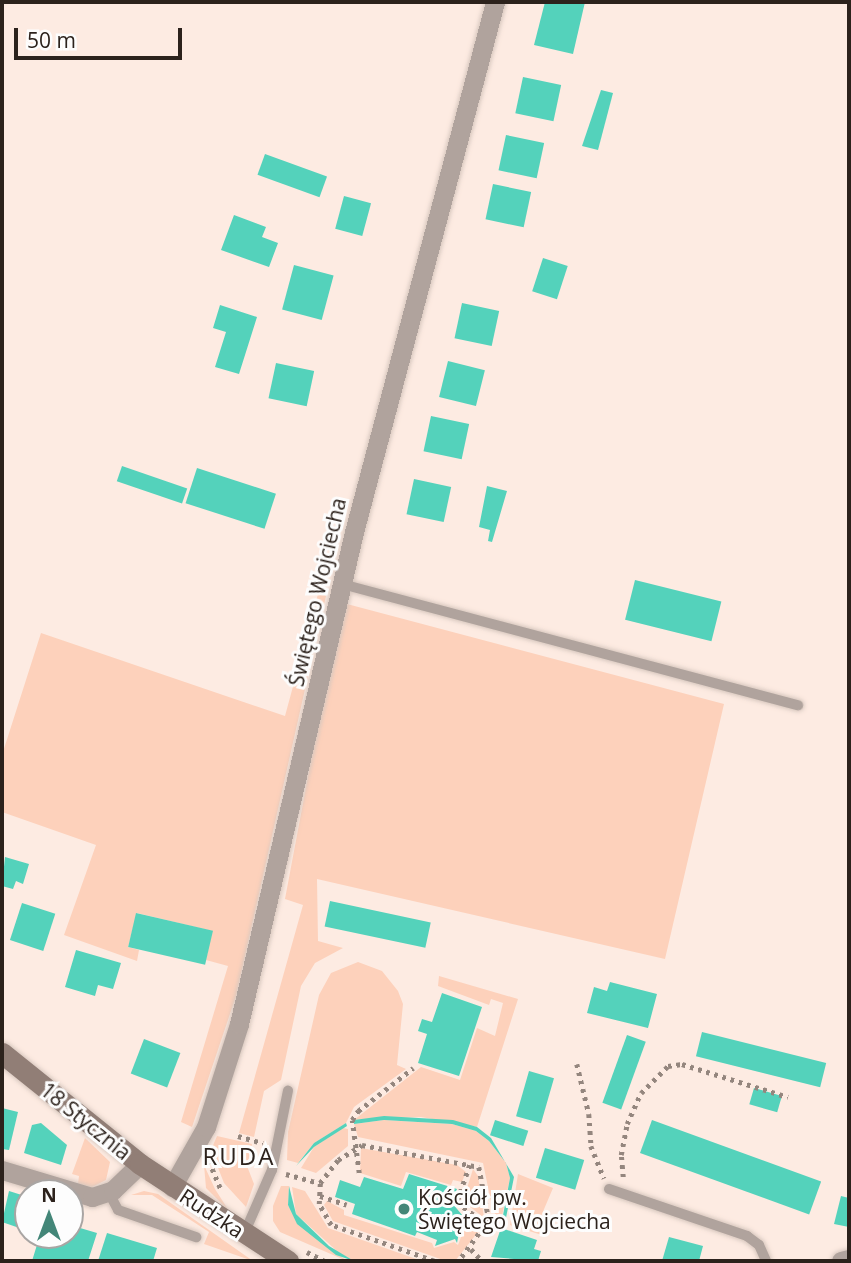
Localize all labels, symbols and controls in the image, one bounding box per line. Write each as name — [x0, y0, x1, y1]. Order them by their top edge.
scale bar — [18, 14, 186, 58]
text: 50 m — [27, 26, 76, 54]
street label: Świętego Wojciecha — [283, 495, 351, 689]
street label: 18 Stycznia — [36, 1077, 136, 1165]
district label: RUDA — [203, 1142, 275, 1170]
north arrow — [14, 1179, 84, 1249]
text: N — [41, 1182, 57, 1208]
street label: Rudzka — [175, 1183, 249, 1243]
place label: Kościół pw. Świętego Wojciecha — [418, 1184, 611, 1234]
marker: Kościół pw. Świętego Wojciecha — [396, 1201, 412, 1217]

